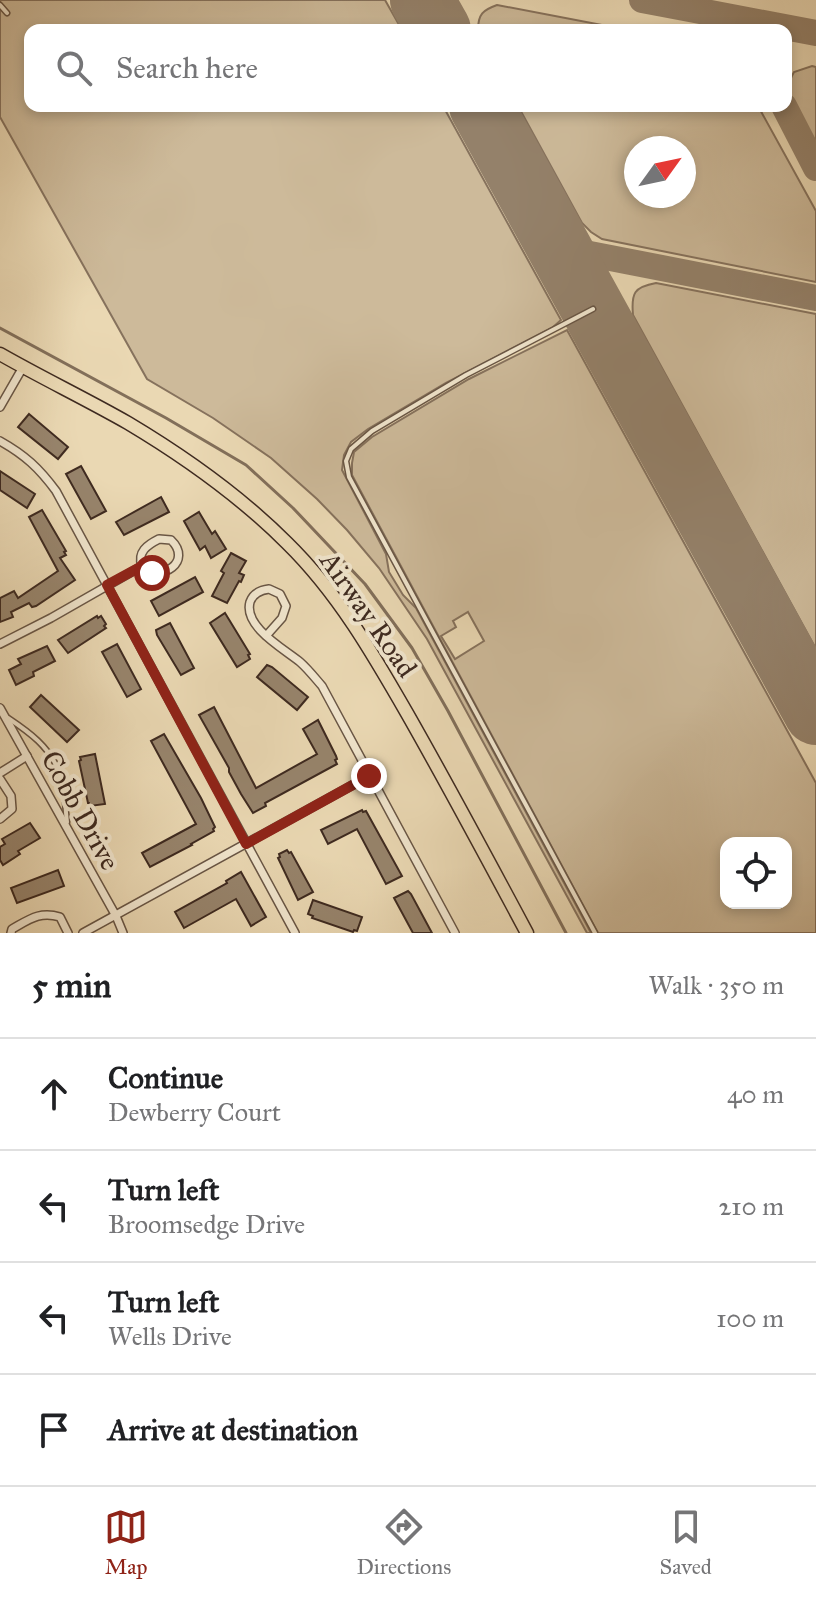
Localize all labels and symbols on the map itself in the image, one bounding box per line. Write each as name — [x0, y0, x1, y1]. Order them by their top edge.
north arrow — [624, 136, 696, 208]
street label: Airway Road — [312, 544, 425, 684]
route start — [134, 555, 170, 591]
street label: Cobb Drive — [33, 744, 128, 876]
route end — [351, 758, 387, 794]

